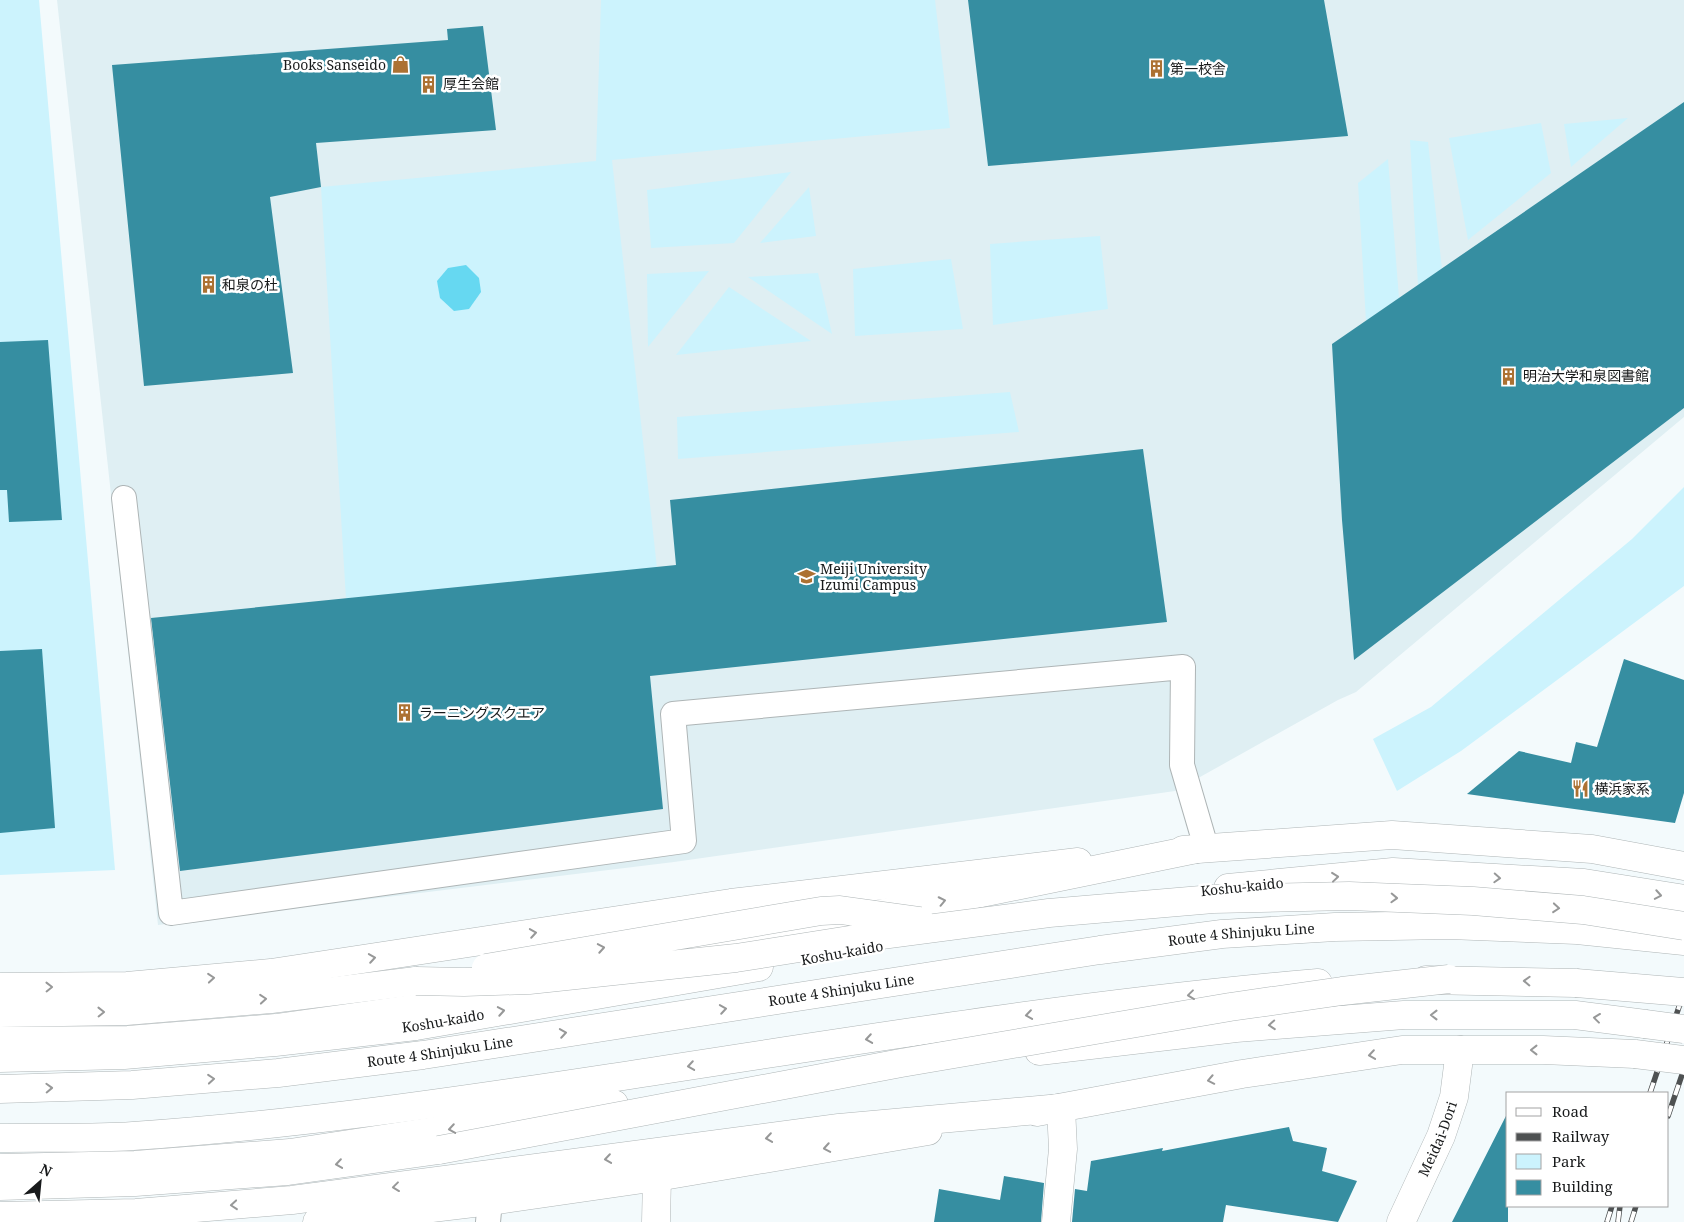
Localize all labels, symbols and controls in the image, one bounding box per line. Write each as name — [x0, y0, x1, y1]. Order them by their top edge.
place label: Books Sanseido — [283, 55, 386, 74]
shop icon: Books Sanseido — [390, 55, 410, 75]
building icon: 第一校舎 — [1146, 59, 1166, 79]
place label: 第一校舎 — [1170, 59, 1226, 78]
building icon: 厚生会館 — [419, 74, 439, 94]
place label: 厚生会館 — [443, 74, 499, 93]
building icon: 和泉の杜 — [198, 275, 218, 295]
place label: 和泉の杜 — [222, 275, 278, 294]
building icon: 明治大学和泉図書館 — [1499, 366, 1519, 386]
place label: 明治大学和泉図書館 — [1523, 366, 1649, 385]
place label: Meiji University Izumi Campus — [820, 559, 927, 594]
school or university icon: Meiji University Izumi Campus — [796, 567, 816, 587]
building icon: ラーニングスクエア — [395, 703, 415, 723]
place label: ラーニングスクエア — [419, 703, 545, 722]
restaurant icon: 横浜家系 — [1570, 779, 1590, 799]
place label: 横浜家系 — [1594, 779, 1650, 798]
one-way arrow — [1331, 872, 1339, 883]
one-way arrow — [1493, 872, 1501, 883]
street label: Koshu-kaido — [1200, 873, 1284, 900]
one-way arrow — [1654, 890, 1663, 900]
one-way arrow — [1390, 893, 1398, 904]
one-way arrow — [938, 897, 947, 907]
one-way arrow — [1553, 902, 1561, 913]
street label: Route 4 Shinjuku Line — [1167, 918, 1315, 950]
one-way arrow — [528, 929, 537, 939]
street label: Koshu-kaido — [799, 936, 885, 969]
one-way arrow — [597, 943, 606, 953]
one-way arrow — [368, 953, 376, 963]
street label: Route 4 Shinjuku Line — [767, 969, 915, 1010]
one-way arrow — [207, 973, 215, 984]
one-way arrow — [1523, 976, 1531, 987]
one-way arrow — [45, 982, 53, 992]
one-way arrow — [1186, 989, 1194, 1000]
one-way arrow — [259, 994, 267, 1005]
street label: Koshu-kaido — [401, 1004, 486, 1037]
one-way arrow — [719, 1004, 728, 1014]
one-way arrow — [98, 1007, 105, 1017]
one-way arrow — [497, 1007, 505, 1017]
one-way arrow — [1025, 1010, 1034, 1020]
one-way arrow — [1430, 1010, 1438, 1020]
one-way arrow — [1592, 1013, 1600, 1024]
one-way arrow — [1268, 1020, 1276, 1031]
one-way arrow — [559, 1029, 567, 1039]
street label: Route 4 Shinjuku Line — [366, 1031, 514, 1071]
one-way arrow — [864, 1033, 873, 1043]
one-way arrow — [1529, 1045, 1537, 1055]
one-way arrow — [1367, 1049, 1375, 1060]
one-way arrow — [686, 1060, 695, 1070]
one-way arrow — [207, 1074, 215, 1085]
one-way arrow — [1207, 1074, 1215, 1084]
one-way arrow — [45, 1083, 53, 1093]
legend — [1506, 1092, 1669, 1207]
street label: Meidai-Dori — [1413, 1098, 1461, 1179]
text: Road — [1552, 1101, 1588, 1121]
one-way arrow — [447, 1124, 456, 1134]
text: Railway — [1552, 1126, 1610, 1146]
one-way arrow — [765, 1132, 773, 1143]
one-way arrow — [823, 1143, 831, 1153]
text: Park — [1552, 1151, 1586, 1171]
one-way arrow — [604, 1153, 612, 1164]
north arrow — [15, 1157, 65, 1207]
one-way arrow — [334, 1158, 342, 1169]
text: N — [37, 1159, 55, 1181]
text: Building — [1552, 1176, 1613, 1196]
one-way arrow — [391, 1181, 399, 1192]
one-way arrow — [230, 1199, 238, 1210]

